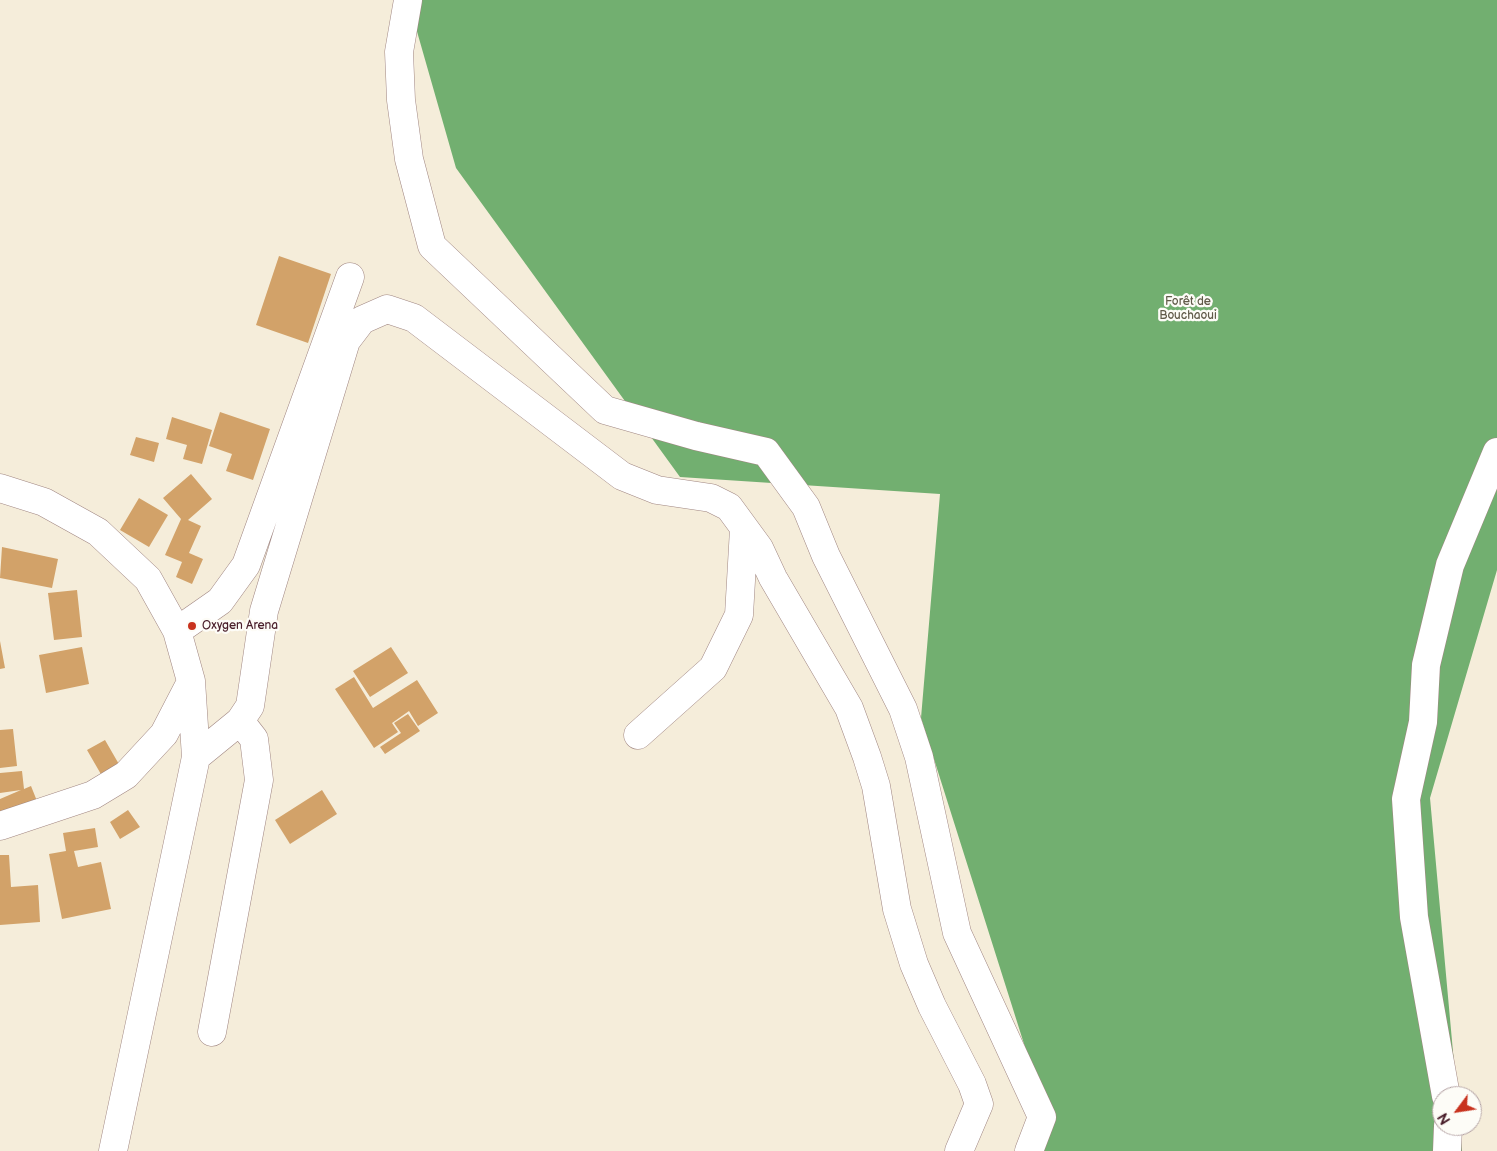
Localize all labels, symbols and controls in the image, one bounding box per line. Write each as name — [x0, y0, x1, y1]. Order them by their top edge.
park label: Forêt de Bouchaoui — [1159, 295, 1217, 323]
place label: Oxygen Arena — [202, 619, 278, 633]
marker: Oxygen Arena — [186, 620, 198, 632]
north arrow — [1432, 1086, 1482, 1136]
text: N — [1435, 1110, 1455, 1127]

